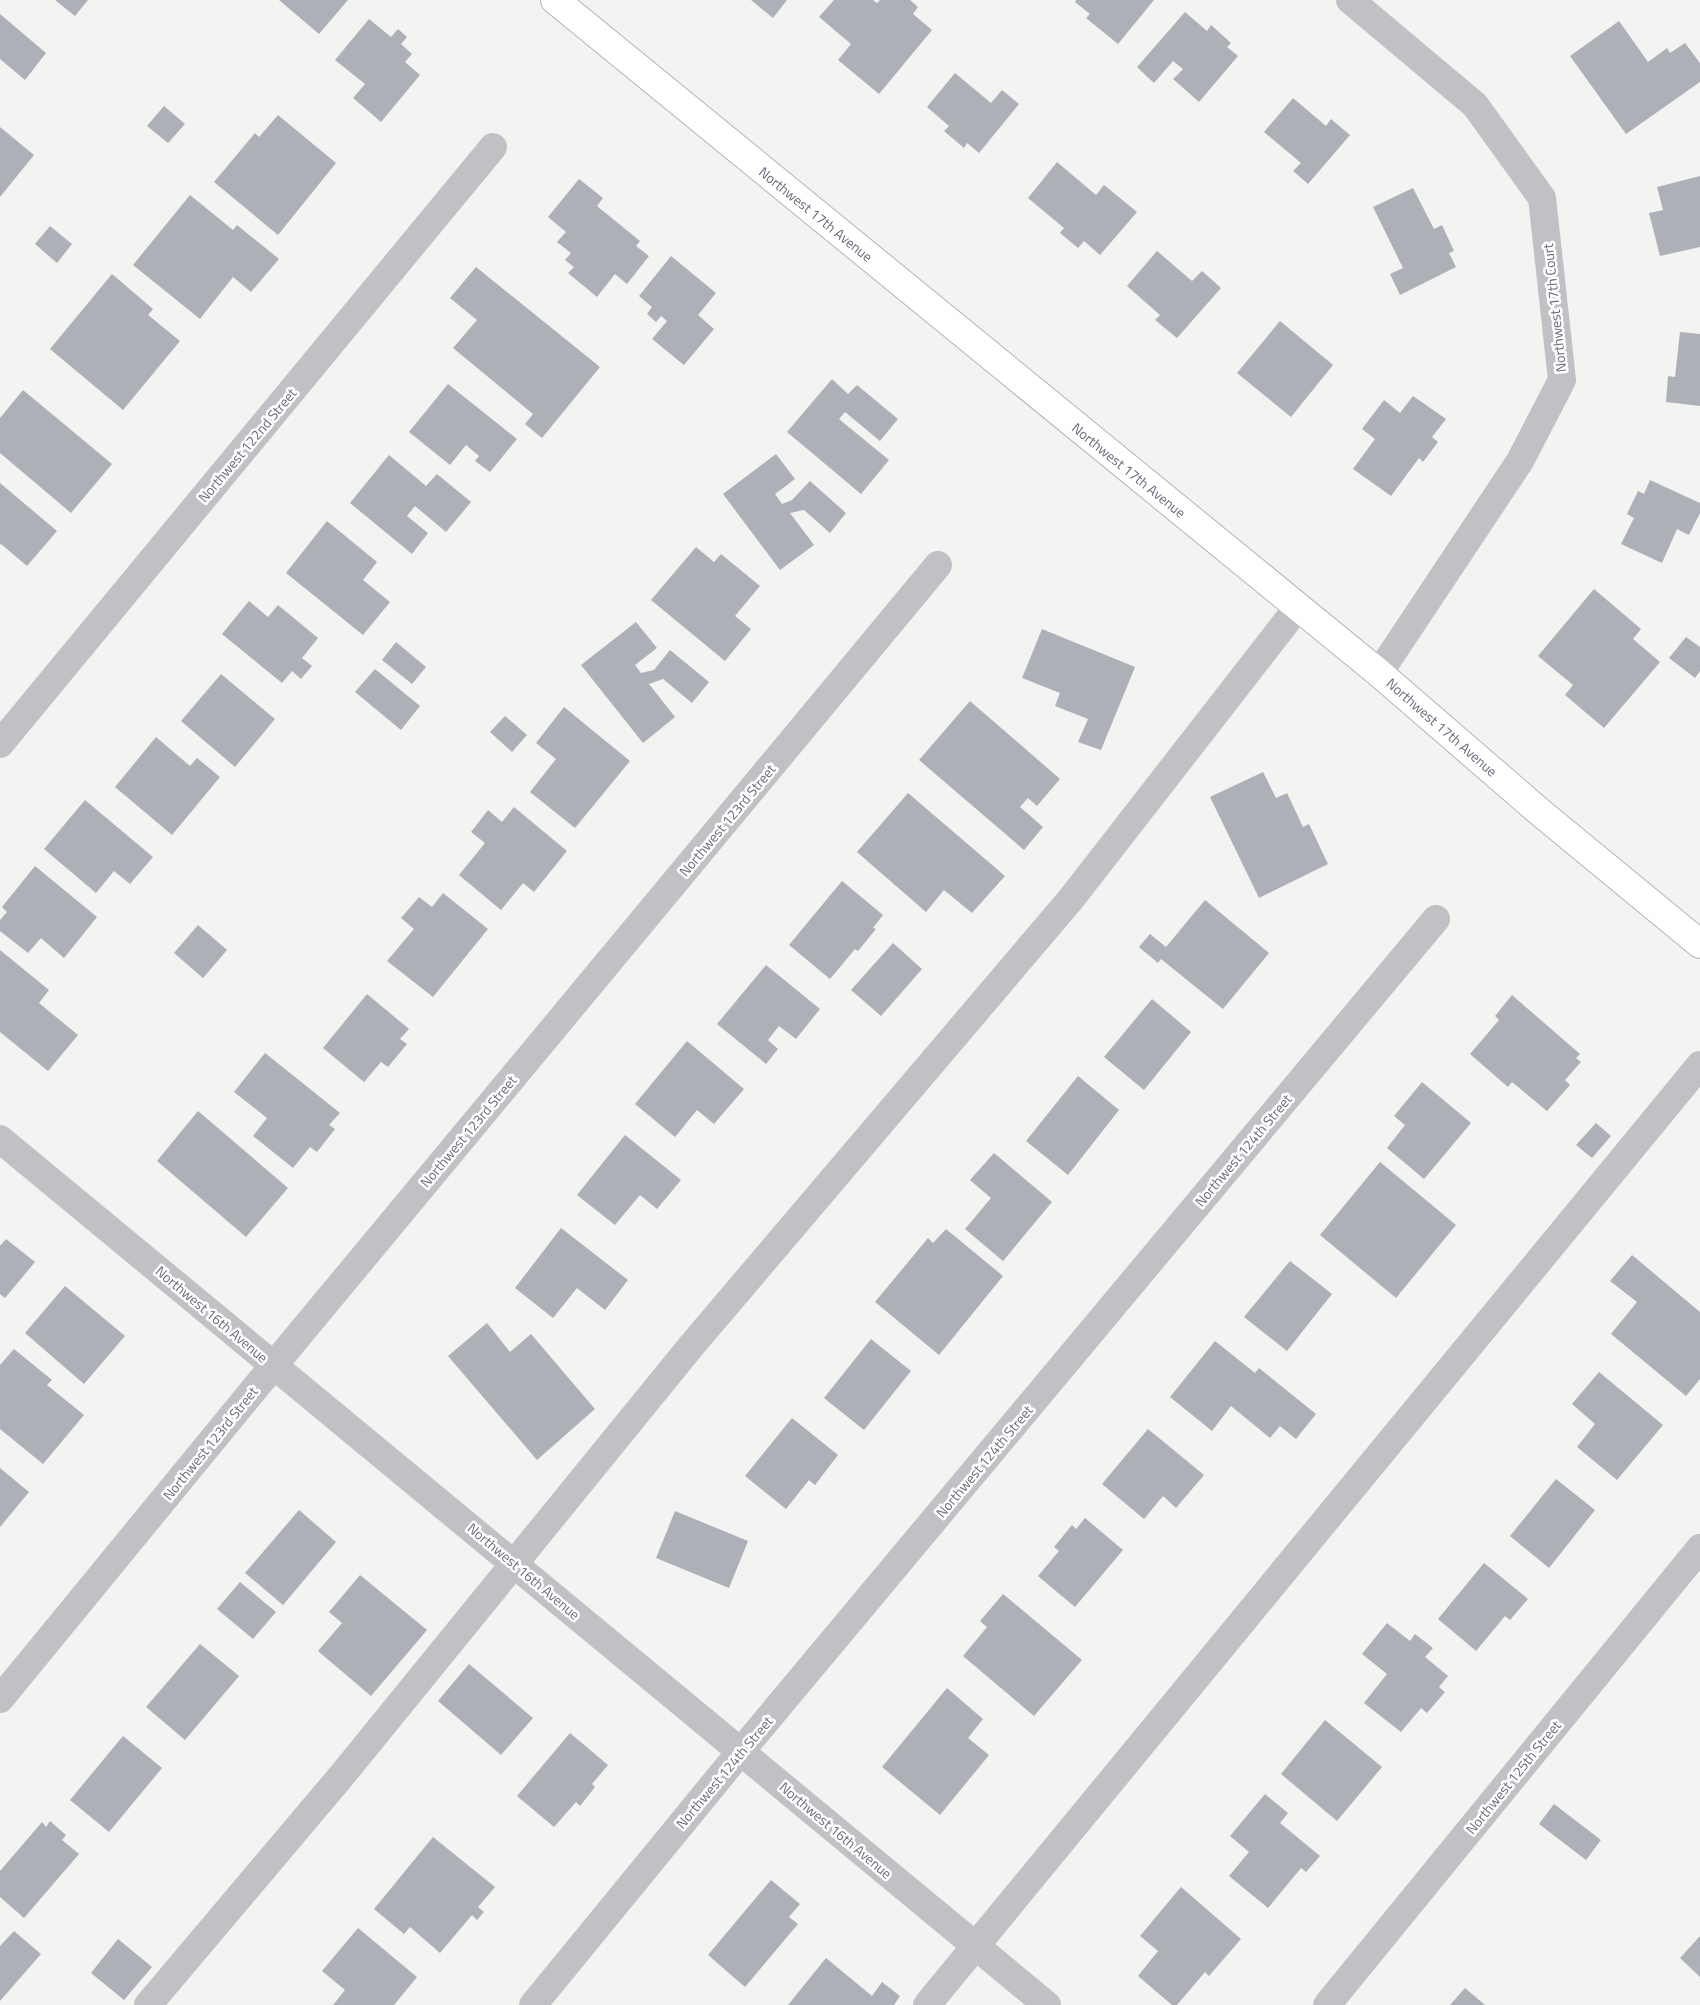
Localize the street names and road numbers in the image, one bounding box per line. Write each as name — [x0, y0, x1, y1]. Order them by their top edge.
street label: Northwest 17th Avenue — [755, 161, 877, 267]
street label: Northwest 17th Court — [1537, 242, 1571, 373]
street label: Northwest 122nd Street — [193, 383, 301, 507]
street label: Northwest 17th Avenue — [1068, 417, 1190, 523]
street label: Northwest 17th Avenue — [1382, 673, 1502, 781]
street label: Northwest 123rd Street — [674, 759, 780, 881]
street label: Northwest 123rd Street — [415, 1070, 521, 1192]
street label: Northwest 124th Street — [1190, 1089, 1297, 1211]
street label: Northwest 16th Avenue — [151, 1261, 273, 1367]
street label: Northwest 123rd Street — [157, 1382, 263, 1504]
street label: Northwest 124th Street — [931, 1400, 1038, 1522]
street label: Northwest 16th Avenue — [463, 1518, 585, 1624]
street label: Northwest 124th Street — [671, 1711, 778, 1833]
street label: Northwest 125th Street — [1460, 1715, 1566, 1839]
street label: Northwest 16th Avenue — [775, 1777, 897, 1883]

